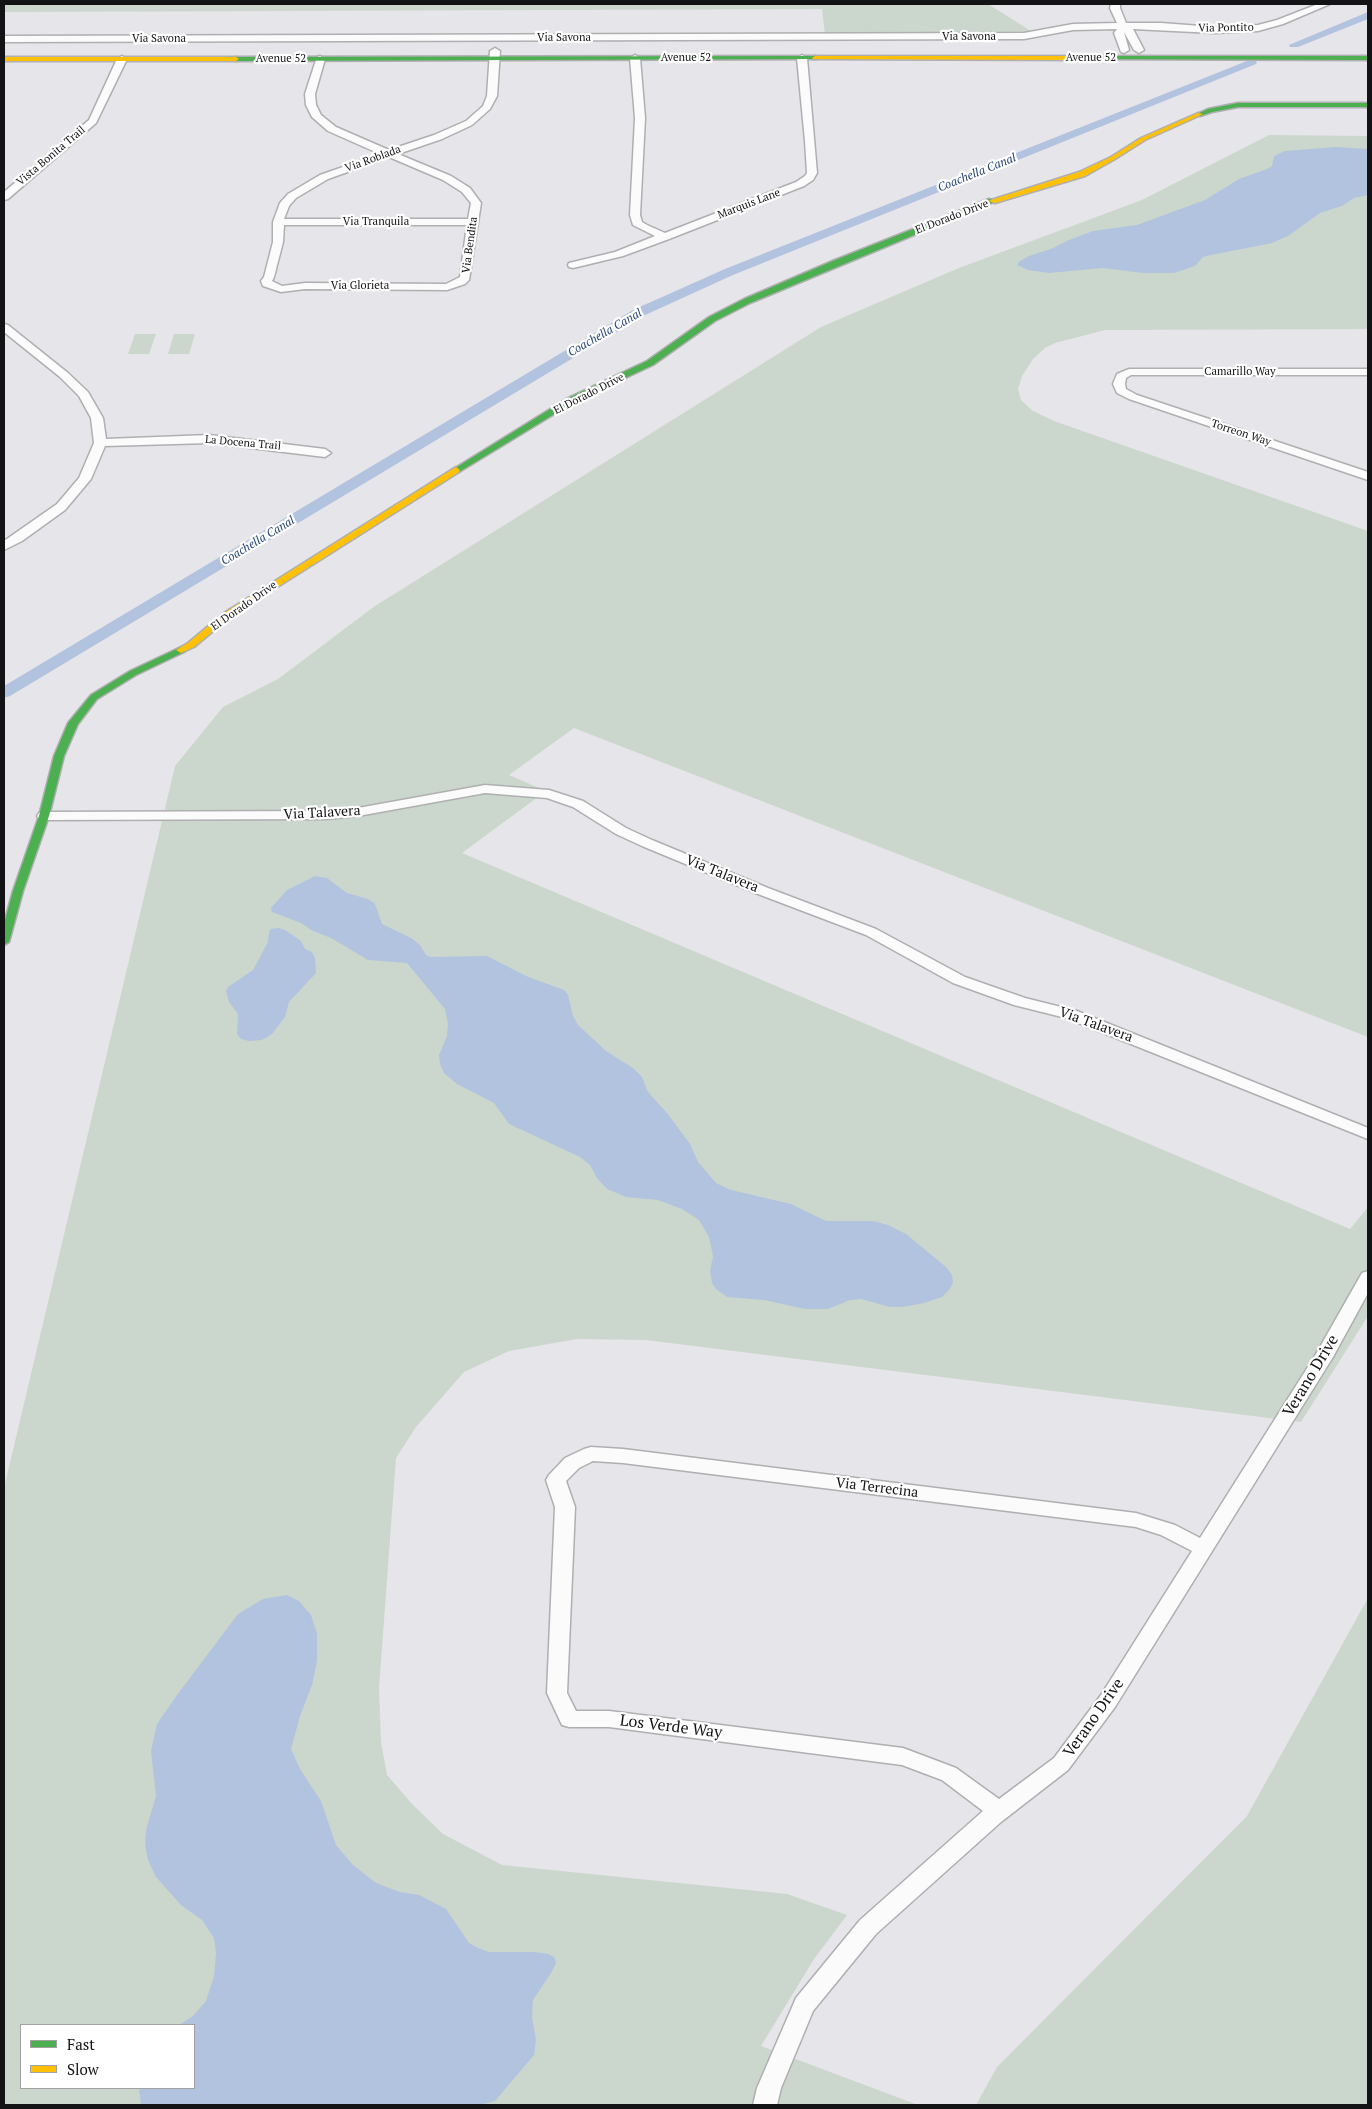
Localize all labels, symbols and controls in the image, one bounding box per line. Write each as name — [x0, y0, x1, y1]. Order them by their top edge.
street label: Via Pontito — [1198, 21, 1254, 35]
street label: Via Savona — [942, 30, 996, 44]
street label: Via Savona — [537, 31, 591, 45]
street label: Via Savona — [132, 32, 186, 46]
street label: Avenue 52 — [661, 51, 711, 65]
street label: Avenue 52 — [1066, 51, 1116, 65]
street label: Avenue 52 — [256, 52, 306, 66]
street label: Vista Bonita Trail — [14, 123, 88, 189]
street label: Via Roblada — [343, 143, 403, 175]
water label: Coachella Canal — [936, 151, 1018, 195]
street label: Marquis Lane — [716, 186, 782, 222]
street label: El Dorado Drive — [914, 197, 990, 237]
street label: Via Tranquila — [343, 215, 409, 229]
street label: Via Bendita — [460, 216, 480, 274]
street label: Via Glorieta — [331, 279, 389, 293]
water label: Coachella Canal — [565, 306, 645, 360]
street label: Camarillo Way — [1204, 365, 1276, 379]
street label: El Dorado Drive — [552, 371, 626, 417]
street label: Torreon Way — [1209, 417, 1273, 449]
street label: La Docena Trail — [204, 433, 282, 453]
water label: Coachella Canal — [219, 513, 297, 569]
street label: El Dorado Drive — [209, 578, 279, 634]
street label: Via Talavera — [283, 803, 361, 823]
street label: Via Talavera — [683, 852, 761, 896]
street label: Via Talavera — [1057, 1004, 1135, 1046]
street label: Verano Drive — [1279, 1332, 1343, 1420]
street label: Via Terrecina — [835, 1475, 919, 1501]
street label: Verano Drive — [1060, 1675, 1128, 1761]
street label: Los Verde Way — [619, 1711, 723, 1743]
legend — [20, 2024, 195, 2089]
text: Fast — [67, 2034, 95, 2054]
text: Slow — [67, 2059, 99, 2079]

